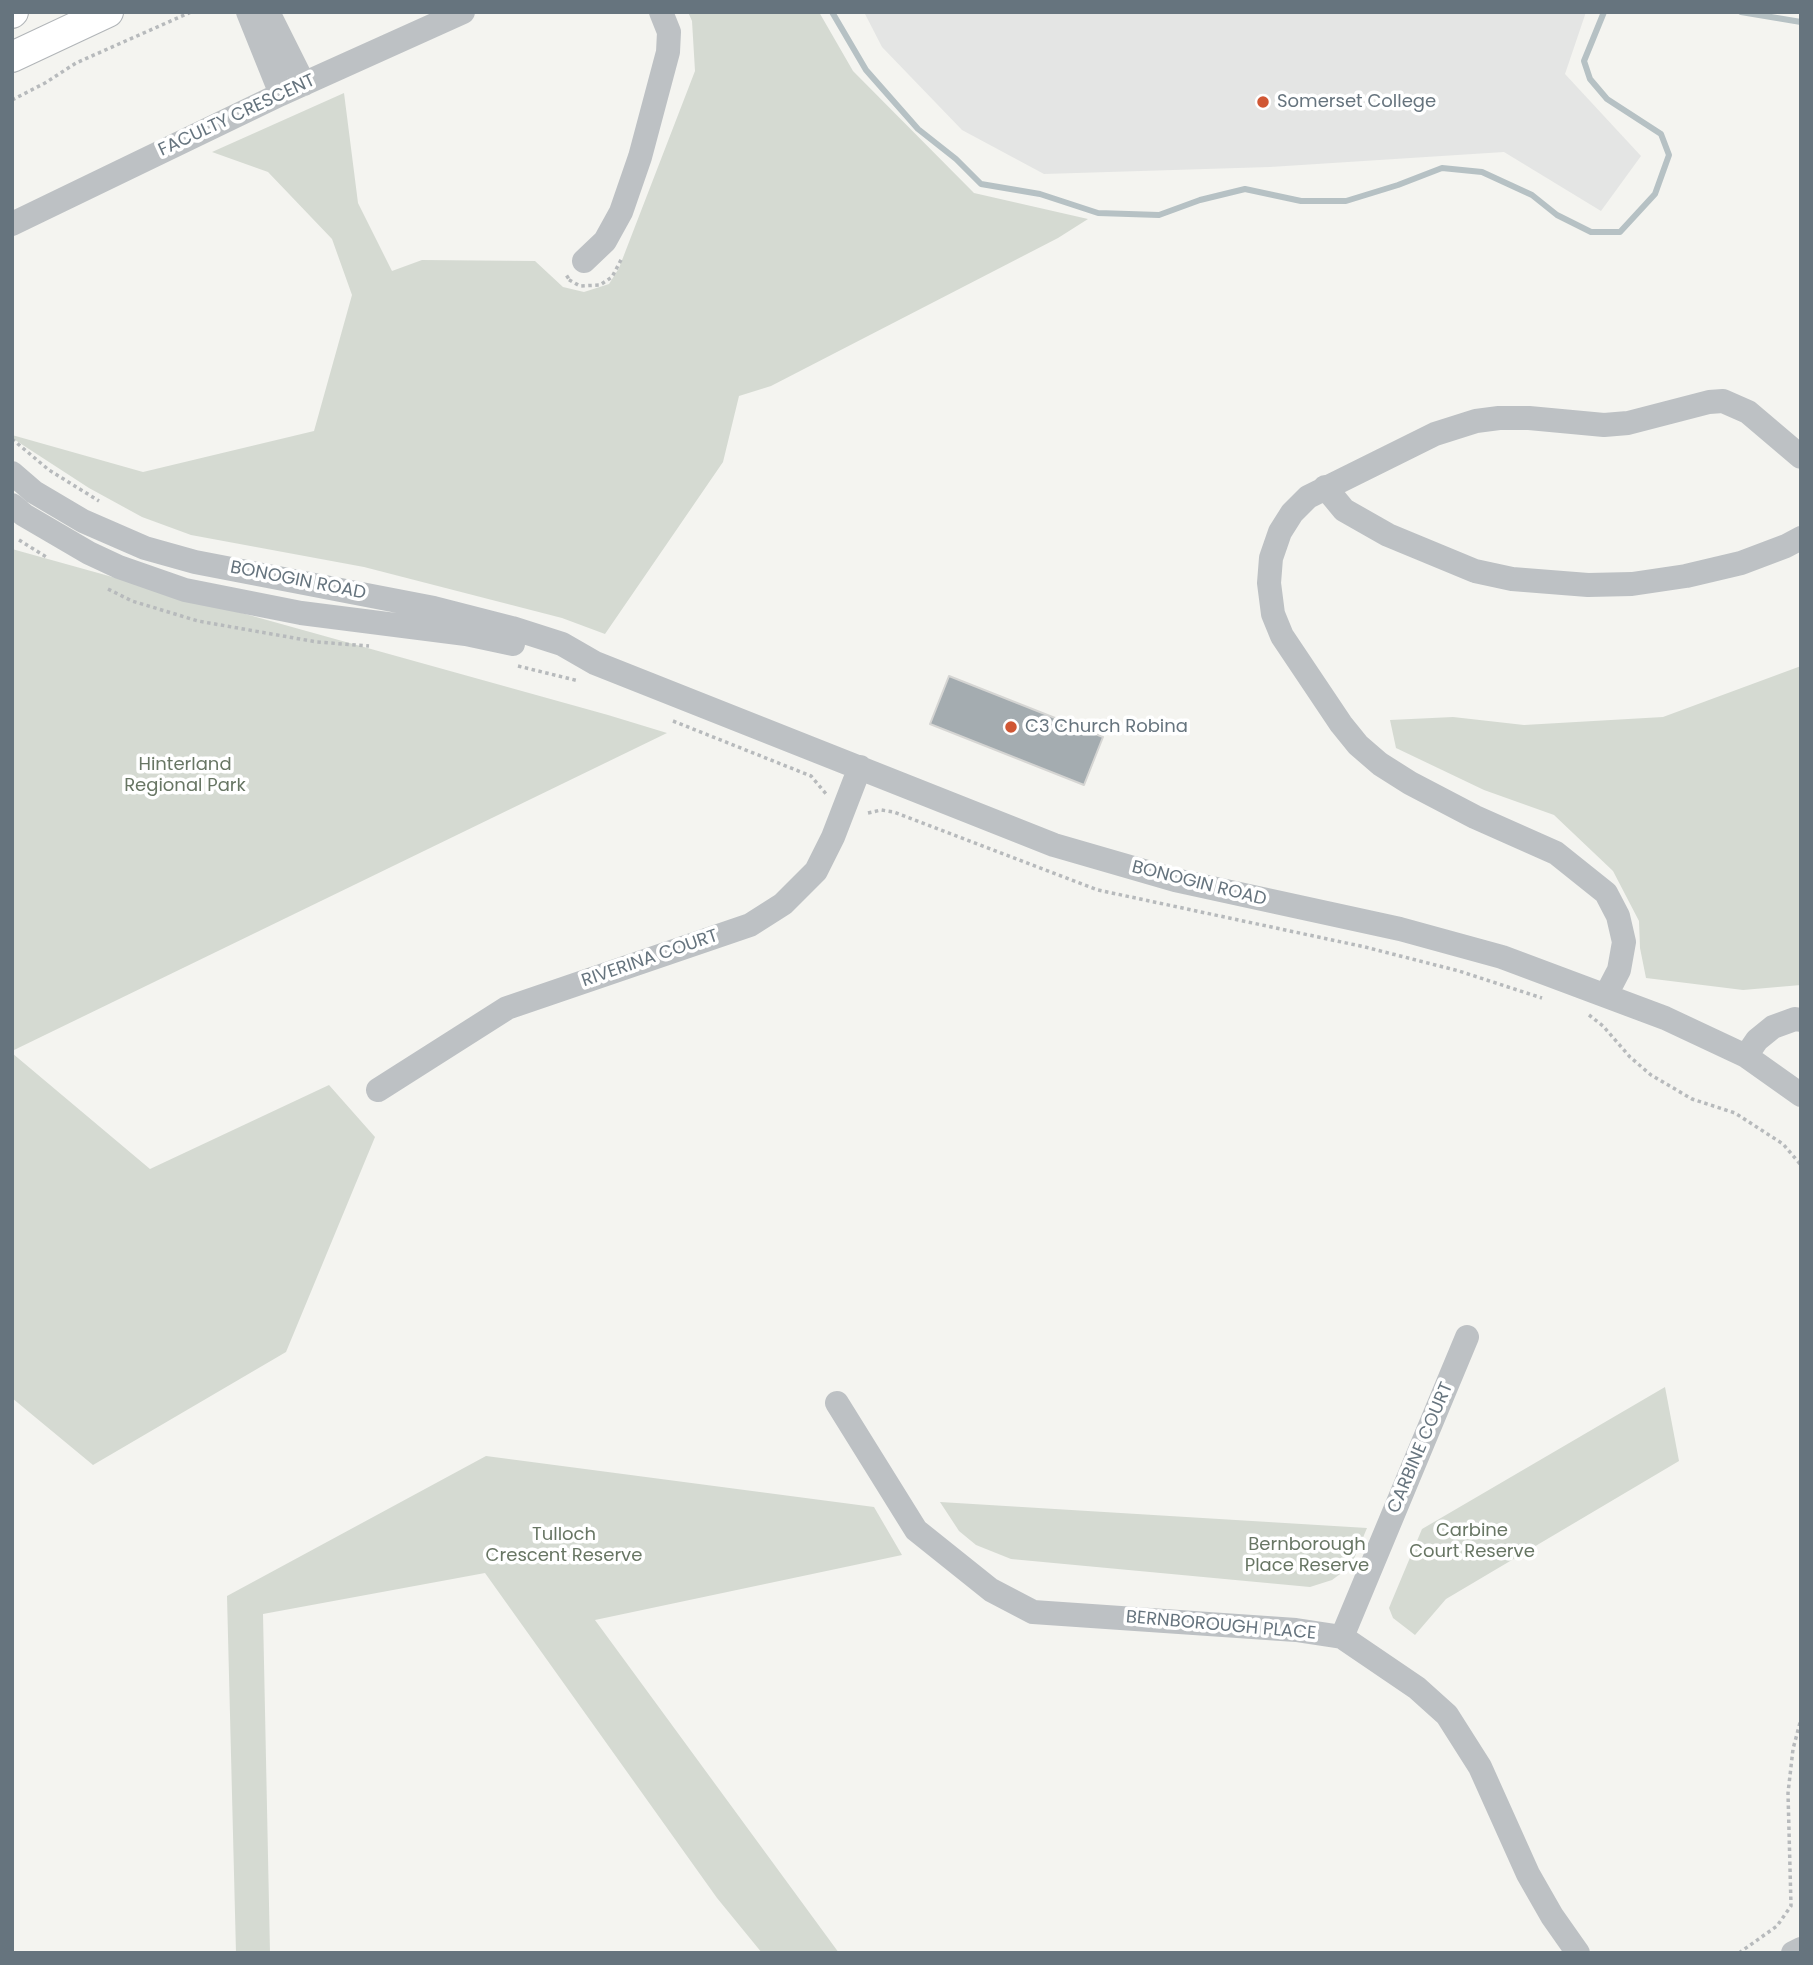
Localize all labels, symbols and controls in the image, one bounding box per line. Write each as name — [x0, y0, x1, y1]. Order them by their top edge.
street label: FACULTY CRESCENT — [155, 70, 319, 162]
place label: Somerset College — [1277, 91, 1436, 113]
marker: Somerset College — [1255, 94, 1271, 110]
street label: BONOGIN ROAD — [228, 557, 368, 605]
place label: C3 Church Robina — [1025, 716, 1188, 738]
marker: C3 Church Robina — [1003, 719, 1019, 735]
park label: Hinterland Regional Park — [124, 754, 246, 796]
street label: BONOGIN ROAD — [1130, 857, 1268, 911]
street label: RIVERINA COURT — [579, 926, 721, 992]
street label: CARBINE COURT — [1384, 1379, 1458, 1517]
park label: Carbine Court Reserve — [1409, 1520, 1535, 1562]
park label: Tulloch Crescent Reserve — [486, 1524, 642, 1566]
park label: Bernborough Place Reserve — [1245, 1534, 1369, 1576]
street label: BERNBOROUGH PLACE — [1125, 1607, 1317, 1645]

